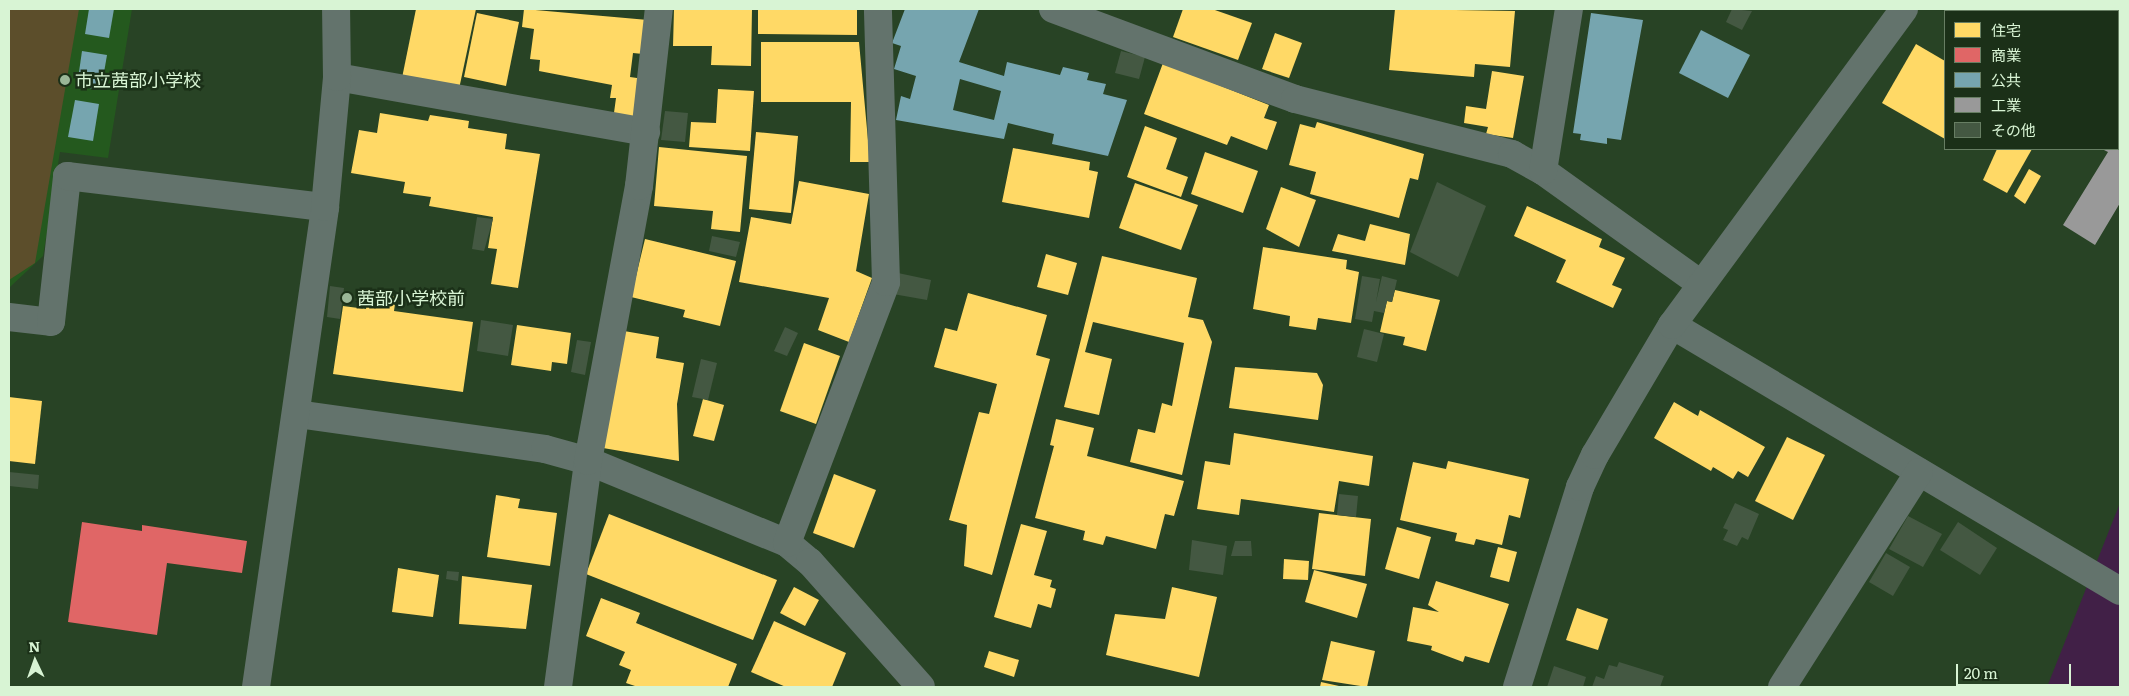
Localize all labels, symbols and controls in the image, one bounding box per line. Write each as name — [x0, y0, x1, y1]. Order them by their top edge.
legend — [1944, 10, 2119, 150]
text: 住宅 — [1991, 18, 2021, 41]
text: 商業 — [1991, 43, 2021, 66]
text: 公共 — [1991, 68, 2021, 91]
place label: 市立茜部小学校 — [75, 69, 201, 91]
marker: 市立茜部小学校 — [59, 74, 71, 86]
text: 工業 — [1991, 93, 2021, 116]
text: その他 — [1991, 118, 2036, 141]
place label: 茜部小学校前 — [357, 287, 465, 309]
marker: 茜部小学校前 — [341, 292, 353, 304]
north arrow — [10, 636, 60, 686]
text: N — [28, 636, 41, 656]
scale bar — [1959, 654, 2074, 686]
text: 20 m — [1964, 661, 1998, 684]

